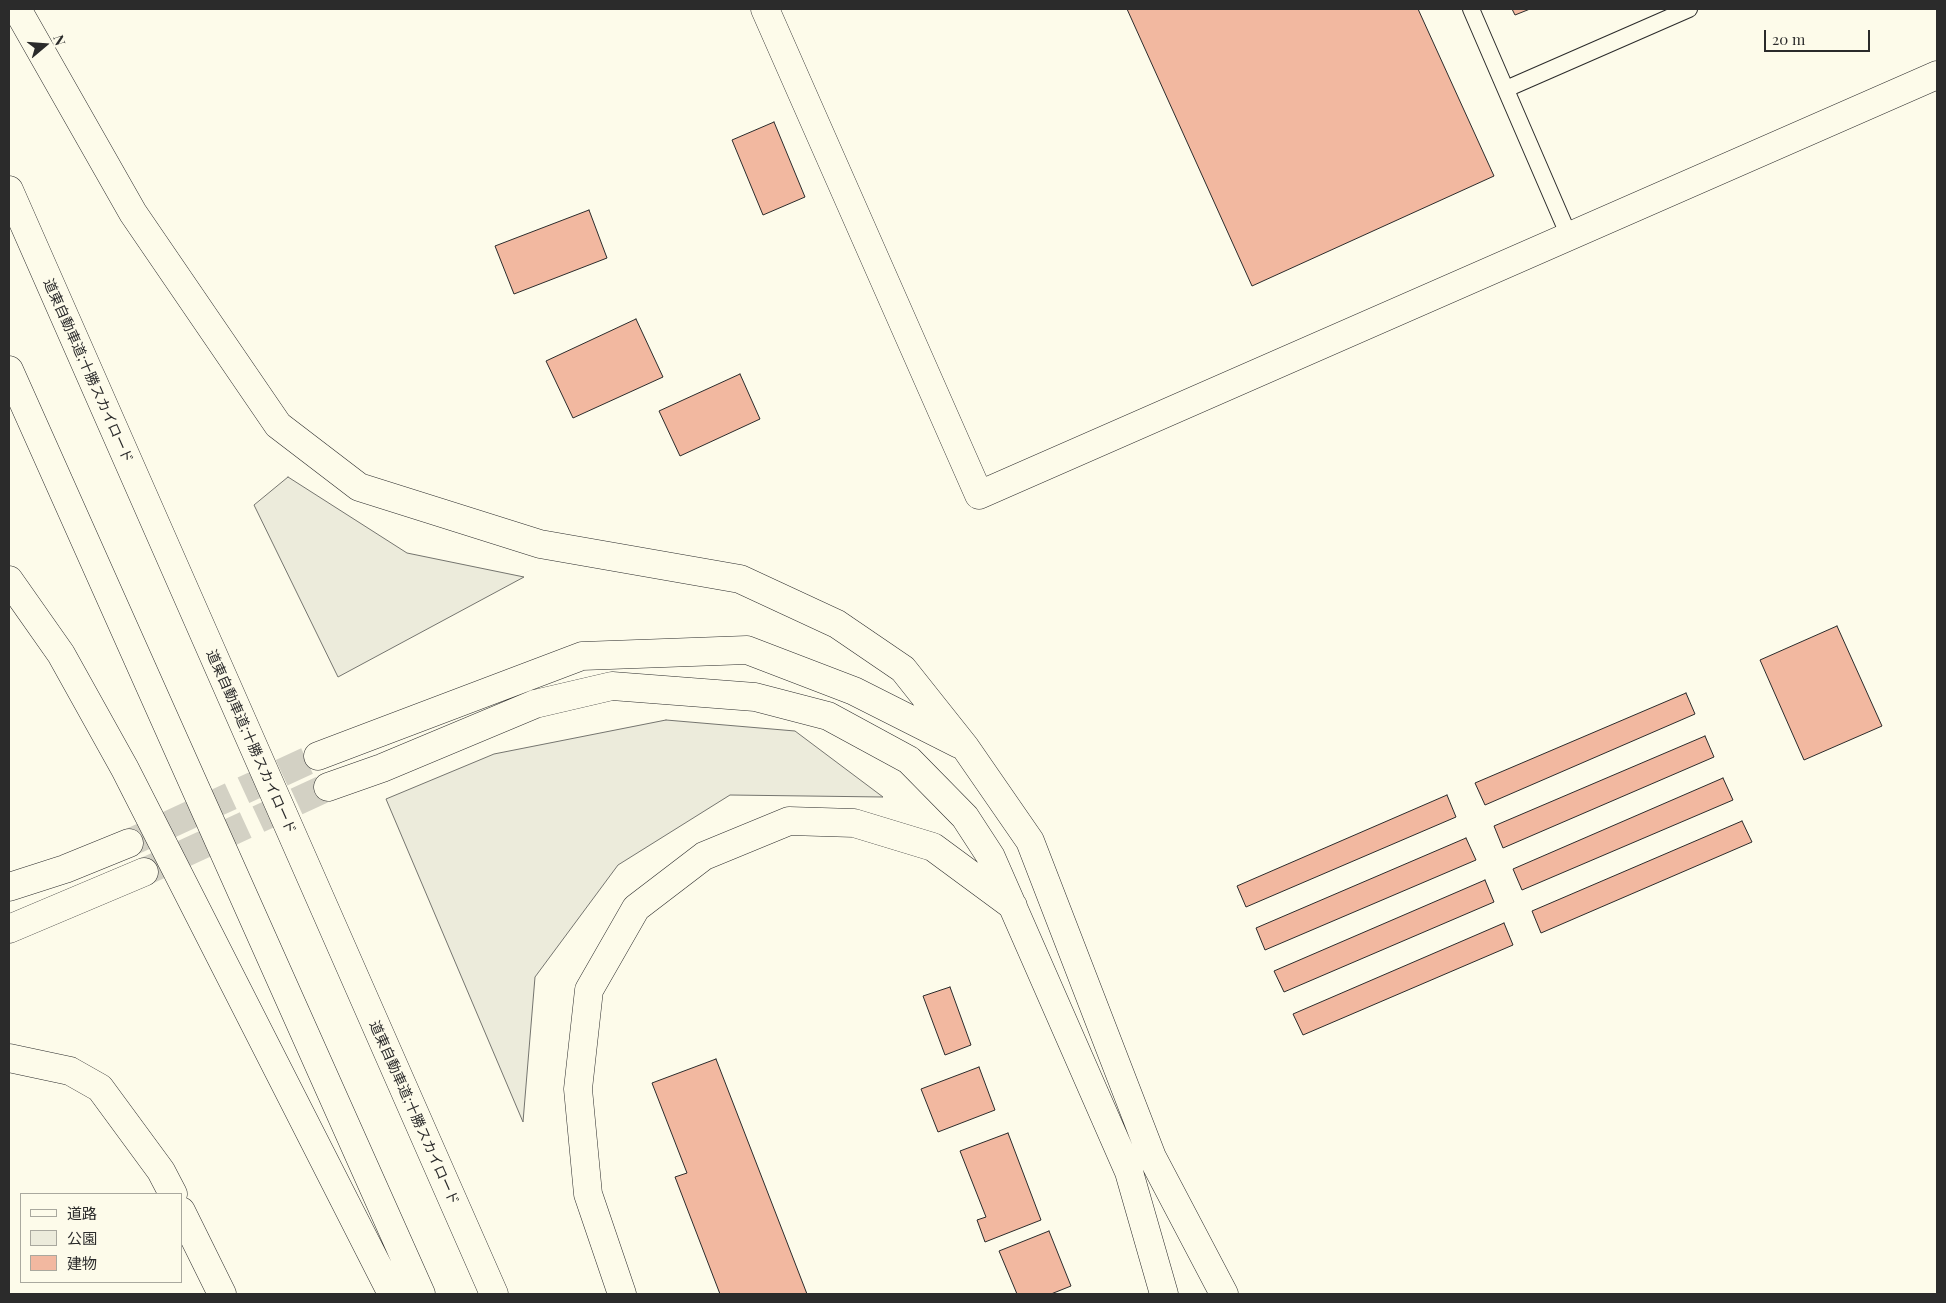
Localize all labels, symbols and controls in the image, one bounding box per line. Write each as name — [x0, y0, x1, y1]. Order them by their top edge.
north arrow — [20, 20, 70, 70]
scale bar — [1766, 20, 1872, 52]
text: 20 m — [1772, 29, 1805, 49]
text: N — [49, 32, 70, 48]
street label: 道東自動車道;十勝スカイロード — [40, 276, 136, 466]
street label: 道東自動車道;十勝スカイロード — [203, 647, 299, 837]
street label: 道東自動車道;十勝スカイロード — [366, 1018, 462, 1208]
legend — [20, 1193, 182, 1283]
text: 道路 — [67, 1203, 97, 1223]
text: 公園 — [67, 1228, 97, 1248]
text: 建物 — [67, 1253, 97, 1273]

